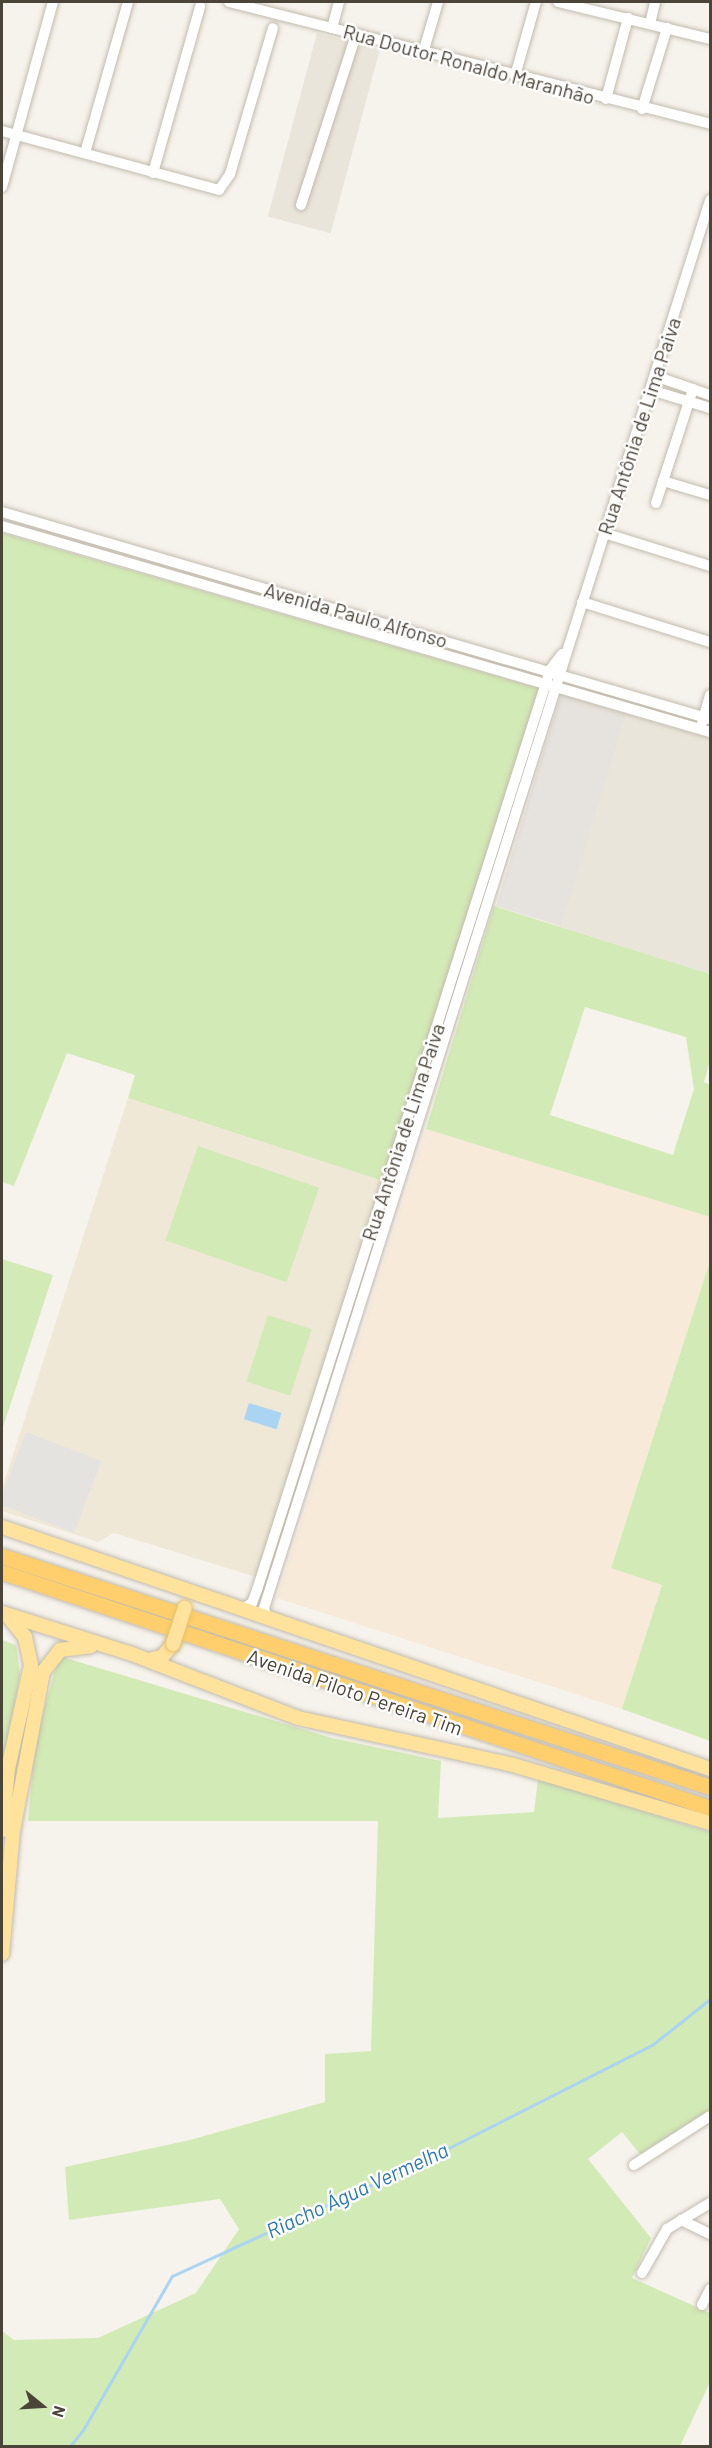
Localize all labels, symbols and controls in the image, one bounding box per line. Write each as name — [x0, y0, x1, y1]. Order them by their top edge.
street label: Rua Doutor Ronaldo Maranhão — [341, 19, 597, 109]
street label: Rua Antônia de Lima Paiva — [592, 314, 686, 538]
street label: Avenida Paulo Alfonso — [261, 577, 451, 653]
street label: Rua Antônia de Lima Paiva — [356, 1020, 450, 1244]
street label: Avenida Piloto Pereira Tim — [244, 1644, 466, 1740]
water label: Riacho Água Vermelha — [262, 2137, 452, 2243]
north arrow — [12, 2376, 72, 2436]
text: N — [49, 2404, 70, 2420]

